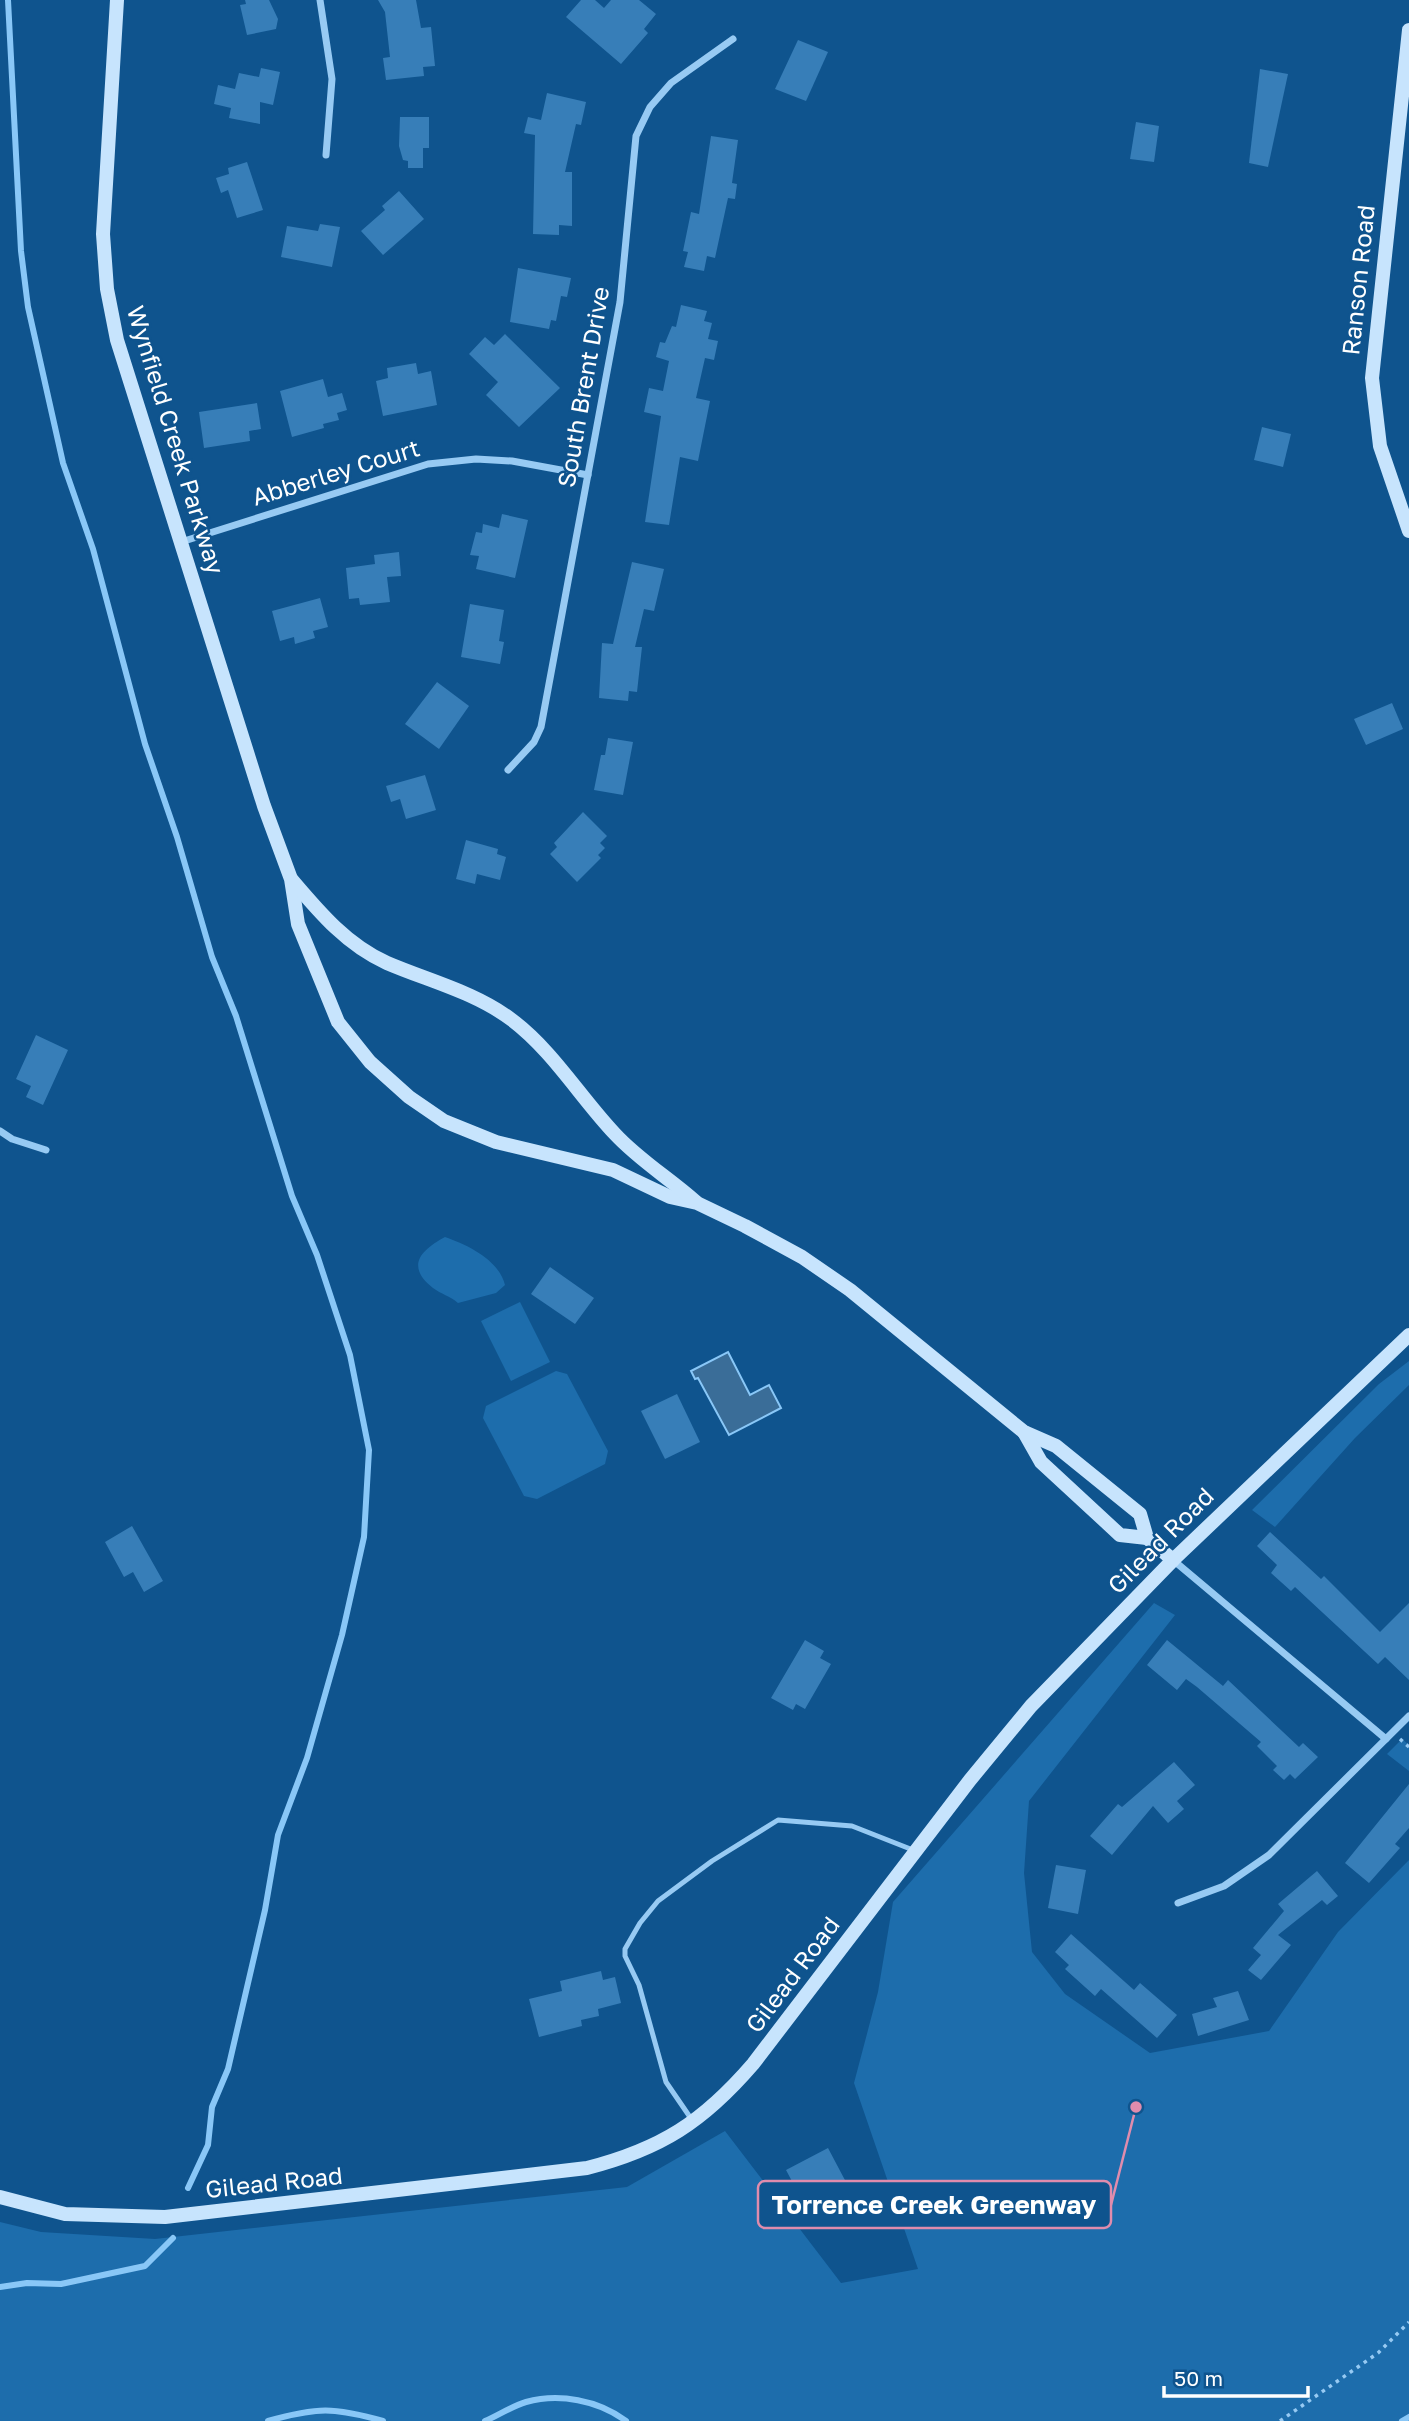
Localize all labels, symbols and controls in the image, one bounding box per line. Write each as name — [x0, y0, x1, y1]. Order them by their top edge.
street label: Ranson Road — [1335, 203, 1380, 356]
street label: South Brent Drive — [551, 284, 614, 489]
street label: Wynfield Creek Parkway — [122, 302, 231, 577]
street label: Abberley Court — [248, 432, 423, 511]
street label: Gilead Road — [1101, 1481, 1219, 1599]
street label: Gilead Road — [739, 1910, 845, 2038]
street label: Gilead Road — [204, 2160, 344, 2203]
callout: Torrence Creek Greenway — [758, 2181, 1111, 2228]
text: Torrence Creek Greenway — [772, 2189, 1097, 2220]
scale bar — [1164, 2354, 1308, 2398]
text: 50 m — [1174, 2365, 1223, 2391]

